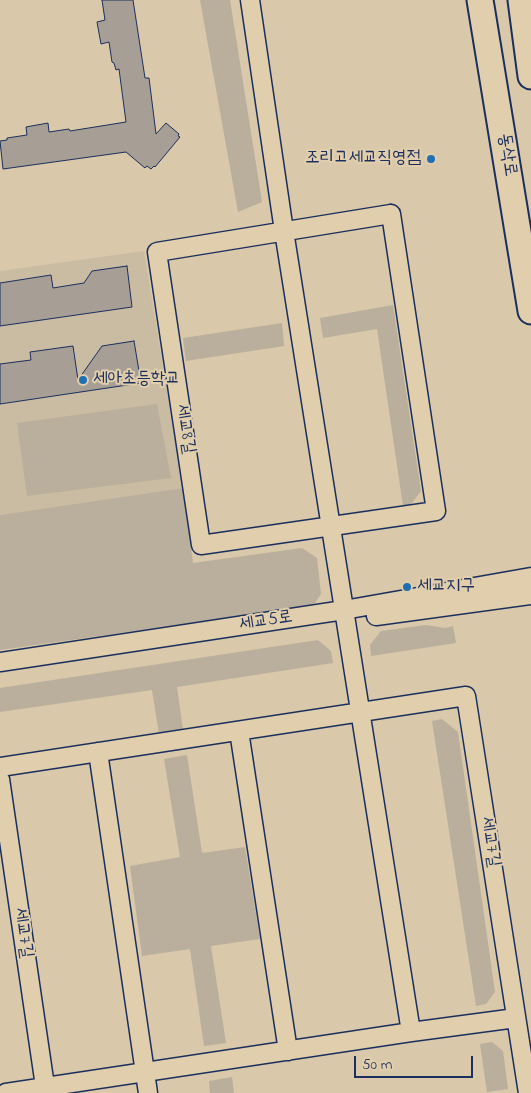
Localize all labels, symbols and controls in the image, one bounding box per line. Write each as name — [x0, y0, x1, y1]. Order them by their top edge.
street label: 동삭로 — [492, 132, 520, 178]
place label: 조리고세교직영점 — [305, 148, 421, 170]
marker: 조리고세교직영점 — [425, 153, 437, 165]
place label: 세아초등학교 — [93, 369, 180, 391]
marker: 세아초등학교 — [77, 374, 89, 386]
street label: 세교8길 — [169, 403, 199, 455]
place label: 세교지구 — [417, 576, 475, 598]
marker: 세교지구 — [401, 581, 413, 593]
street label: 세교5로 — [238, 607, 294, 637]
street label: 세교7길 — [474, 815, 504, 869]
street label: 세교7길 — [8, 906, 36, 960]
scale bar — [356, 1046, 475, 1078]
text: 50 m — [362, 1054, 392, 1076]

